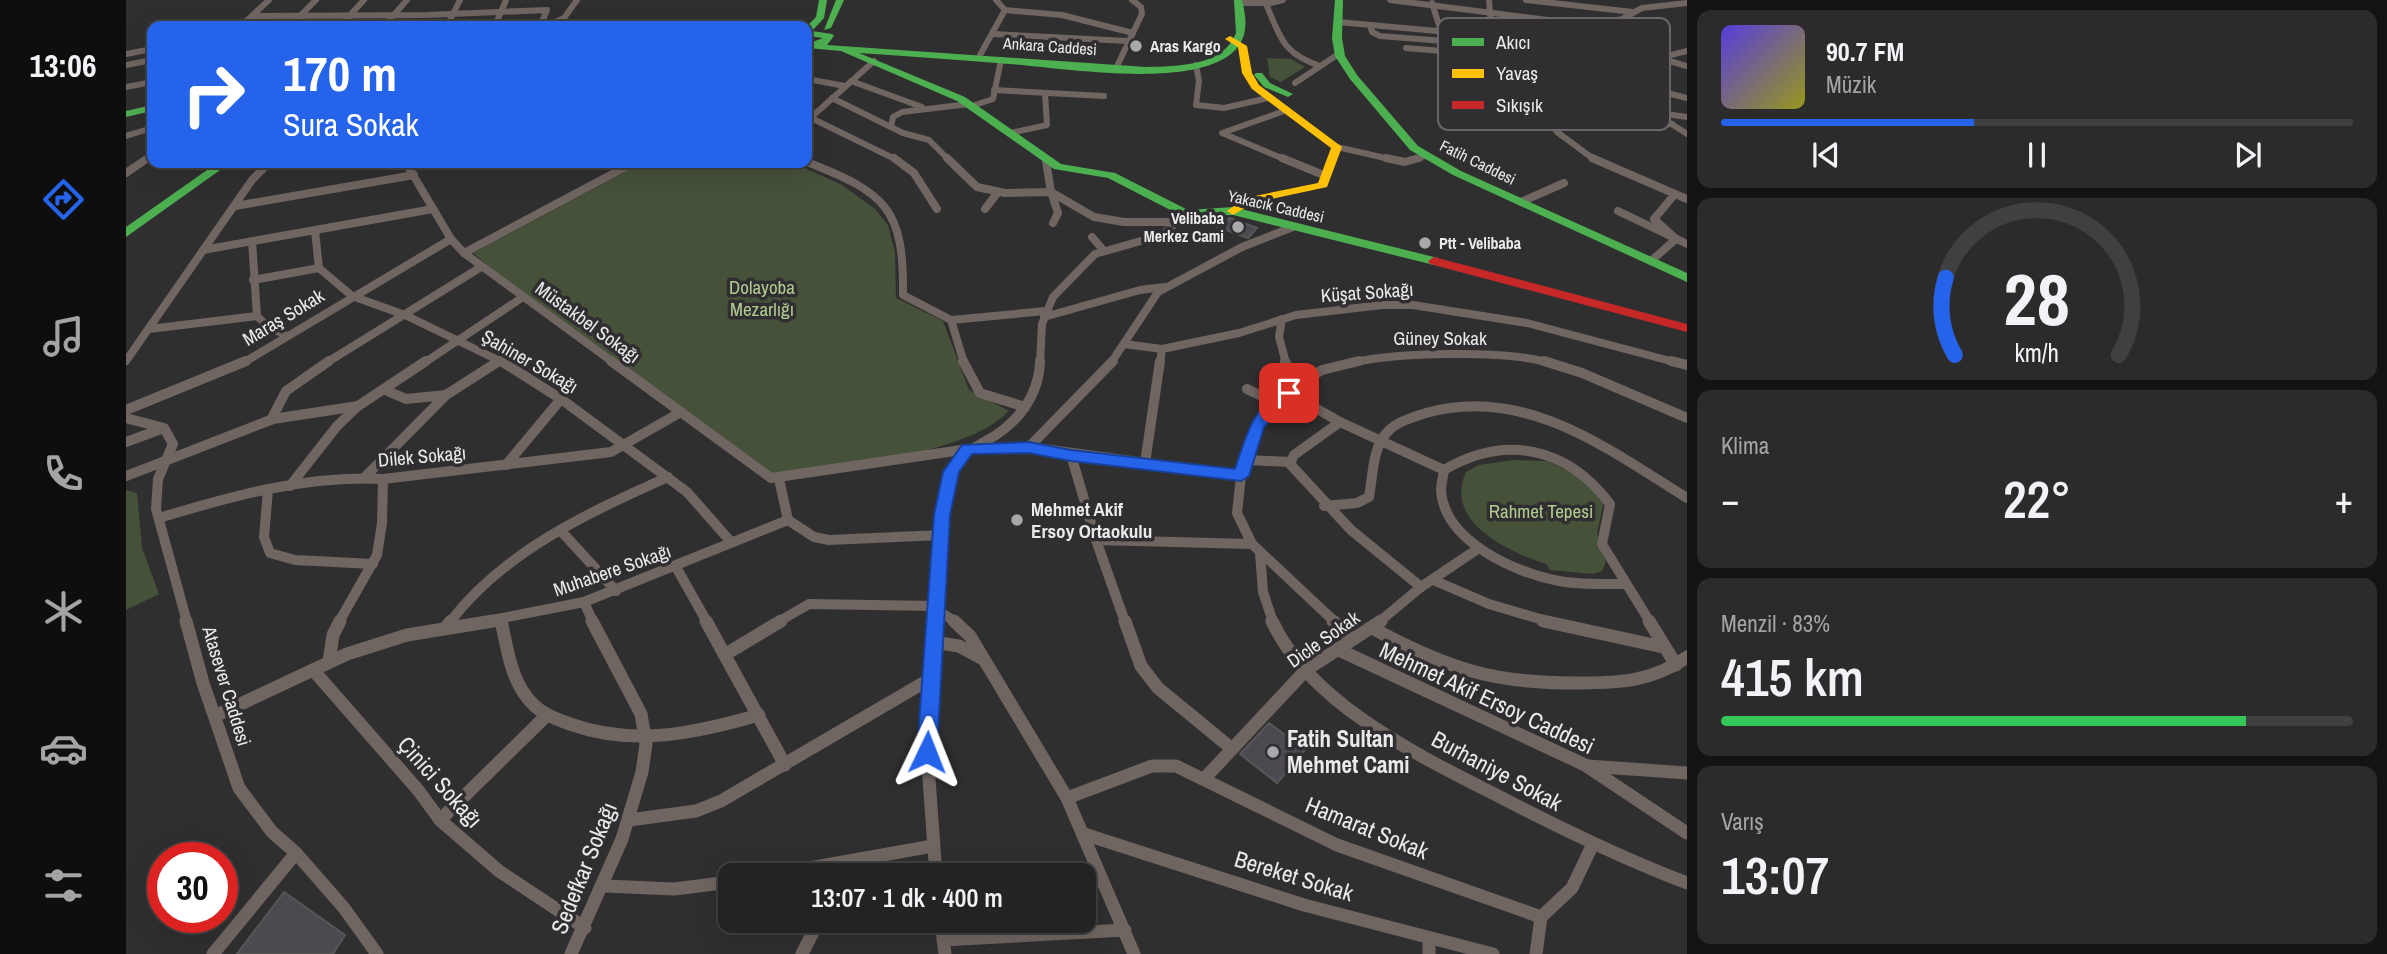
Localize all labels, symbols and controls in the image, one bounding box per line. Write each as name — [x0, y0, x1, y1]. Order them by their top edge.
legend — [1438, 18, 1670, 130]
text: Akıcı — [1495, 29, 1531, 55]
street label: Ankara Caddesi — [1001, 32, 1098, 60]
text: 90.7 FM — [1826, 34, 1904, 69]
place label: Aras Kargo — [1150, 35, 1221, 57]
marker: Aras Kargo — [1128, 38, 1144, 54]
text: 170 m — [283, 40, 397, 106]
text: 13:06 — [29, 44, 97, 87]
icon: right — [168, 49, 259, 140]
text: Yavaş — [1496, 60, 1538, 86]
text: Müzik — [1826, 69, 1876, 100]
text: Sıkışık — [1496, 92, 1543, 118]
text: Sura Sokak — [283, 103, 419, 146]
street label: Fatih Caddesi — [1436, 134, 1520, 190]
icon: previous — [1807, 136, 1845, 174]
icon: pause — [2018, 136, 2056, 174]
icon: next — [2229, 136, 2267, 174]
icon: directions — [39, 175, 88, 224]
street label: Yakacık Caddesi — [1226, 184, 1326, 228]
place label: Velibaba Merkez Cami — [1144, 207, 1225, 247]
marker: Velibaba Merkez Cami — [1230, 219, 1246, 235]
place label: Ptt - Velibaba — [1439, 232, 1522, 254]
marker: Ptt - Velibaba — [1417, 235, 1433, 251]
text: 28 — [2004, 250, 2070, 348]
park label: Dolayoba Mezarlığı — [729, 274, 795, 322]
street label: Müstakbel Sokağı — [530, 275, 646, 369]
street label: Küşat Sokağı — [1320, 276, 1414, 308]
street label: Maraş Sokak — [237, 282, 329, 352]
icon: music — [39, 312, 88, 361]
street label: Şahiner Sokağı — [477, 323, 583, 399]
street label: Güney Sokak — [1393, 325, 1487, 351]
text: km/h — [2015, 336, 2059, 370]
pin — [1259, 363, 1319, 423]
icon: arrive — [1270, 374, 1308, 412]
text: Klima — [1721, 430, 1769, 461]
street label: Dilek Sokağı — [377, 439, 467, 473]
icon: phone — [39, 449, 88, 498]
text: 22° — [2003, 464, 2071, 534]
text: − — [1721, 474, 1739, 525]
text: + — [2335, 474, 2353, 525]
place label: Mehmet Akif Ersoy Ortaokulu — [1031, 496, 1152, 544]
park label: Rahmet Tepesi — [1489, 498, 1593, 524]
marker: Mehmet Akif Ersoy Ortaokulu — [1009, 512, 1025, 528]
street label: Muhabere Sokağı — [550, 538, 674, 602]
icon: climate — [39, 587, 88, 636]
street label: Dicle Sokak — [1281, 604, 1365, 673]
text: Menzil · 83% — [1721, 608, 1830, 639]
street label: Atasever Caddesi — [196, 622, 258, 749]
street label: Mehmet Akif Ersoy Caddesi — [1375, 634, 1600, 761]
text: 415 km — [1721, 642, 1864, 712]
position arrow — [890, 715, 964, 789]
place label: Fatih Sultan Mehmet Cami — [1287, 723, 1410, 780]
street label: Burhaniye Sokak — [1427, 723, 1568, 818]
icon: car — [39, 724, 88, 773]
street label: Çinici Sokağı — [391, 729, 490, 834]
marker: Fatih Sultan Mehmet Cami — [1265, 744, 1281, 760]
street label: Hamarat Sokak — [1301, 789, 1434, 866]
street label: Sedefkar Sokağı — [543, 797, 624, 938]
text: Varış — [1721, 806, 1764, 837]
text: 13:07 — [1721, 840, 1829, 910]
speed limit sign: 30 — [147, 842, 238, 933]
street label: Bereket Sokak — [1231, 843, 1358, 908]
icon: filters — [39, 861, 88, 910]
text: 13:07 · 1 dk · 400 m — [811, 880, 1003, 915]

